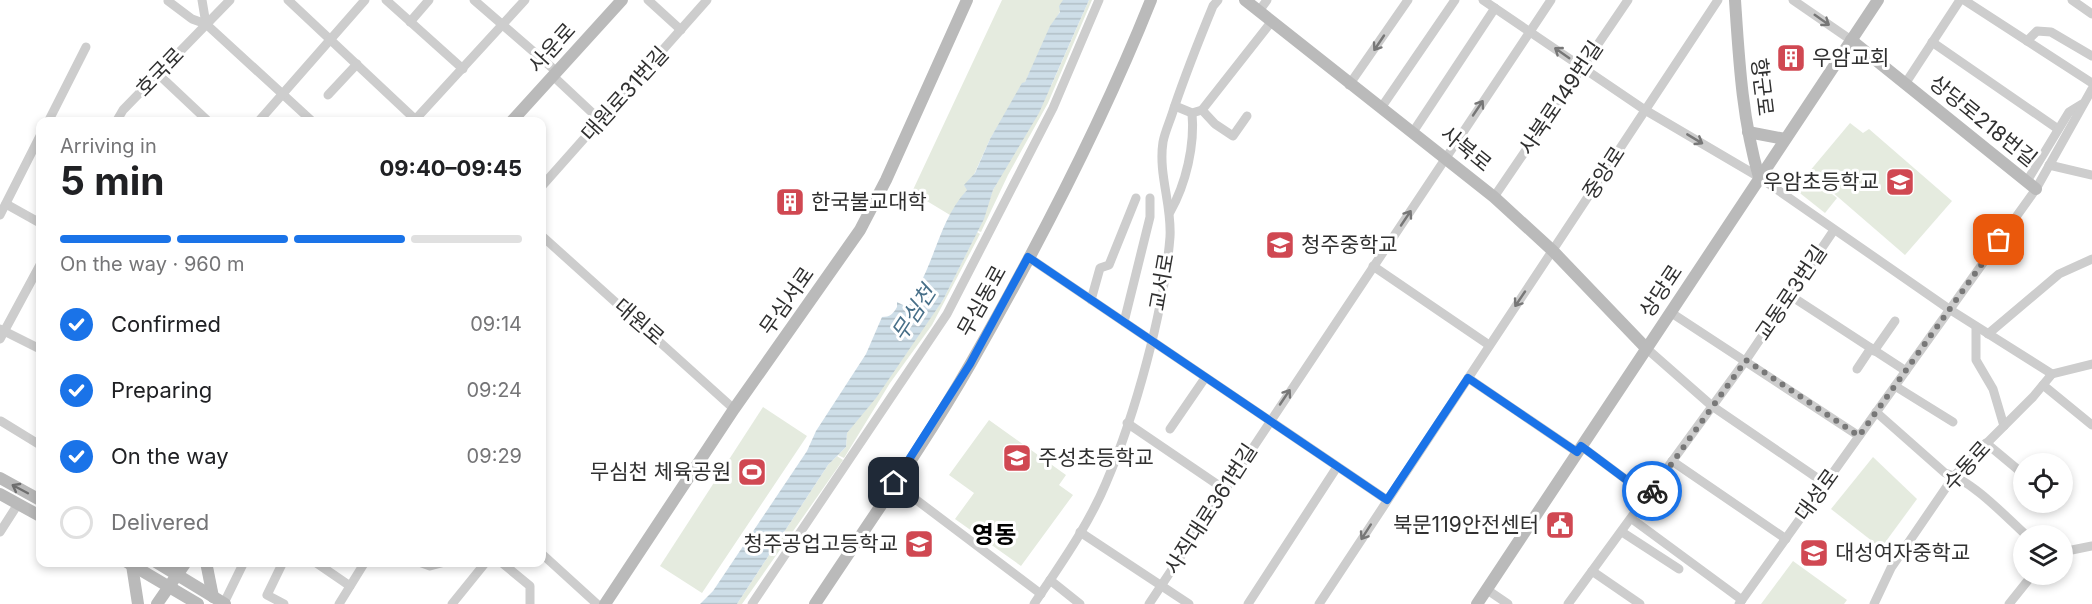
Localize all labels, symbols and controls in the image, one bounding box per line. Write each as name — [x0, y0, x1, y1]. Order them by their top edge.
one-way arrow — [1814, 14, 1830, 26]
street label: 사운로 — [523, 18, 580, 78]
one-way arrow — [1373, 34, 1385, 50]
street label: 사북로149번길 — [1513, 36, 1608, 159]
street label: 대원로31번길 — [576, 41, 673, 146]
street label: 호국로 — [131, 42, 189, 101]
building icon: 우암교회 — [1775, 42, 1807, 74]
place label: 우암교회 — [1812, 45, 1889, 70]
one-way arrow — [1554, 47, 1570, 59]
street label: 향군로 — [1747, 57, 1778, 117]
street label: 상당로218번길 — [1925, 70, 2042, 172]
one-way arrow — [1472, 100, 1485, 117]
street label: 사북로 — [1436, 121, 1497, 177]
text: Arriving in — [60, 134, 157, 158]
one-way arrow — [1686, 134, 1703, 146]
street label: 중앙로 — [1577, 142, 1630, 204]
text: 09:40–09:45 — [379, 155, 522, 181]
text: 5 min — [60, 157, 165, 204]
school or university icon: 우암초등학교 — [1884, 166, 1916, 198]
place label: 우암초등학교 — [1763, 169, 1879, 194]
building icon: 한국불교대학 — [774, 186, 806, 218]
place label: 한국불교대학 — [811, 189, 927, 214]
one-way arrow — [1400, 211, 1412, 227]
pin — [1973, 214, 2024, 265]
icon: bag — [1982, 223, 2015, 256]
school or university icon: 청주중학교 — [1264, 229, 1296, 261]
place label: 청주중학교 — [1301, 232, 1398, 257]
street label: 교동로3번길 — [1750, 240, 1832, 345]
street label: 교서로 — [1144, 251, 1179, 313]
text: On the way · 960 m — [60, 252, 245, 276]
street label: 상당로 — [1634, 260, 1687, 322]
street label: 무심동로 — [952, 261, 1011, 341]
street label: 무심서로 — [754, 262, 819, 340]
water label: 무심천 — [886, 278, 942, 346]
one-way arrow — [1514, 291, 1526, 307]
street label: 대원로 — [609, 293, 669, 350]
icon: check — [60, 308, 93, 341]
text: Confirmed — [111, 311, 221, 337]
text: 09:14 — [470, 312, 522, 336]
icon: check — [60, 374, 93, 407]
text: Preparing — [111, 377, 212, 403]
text: 09:24 — [466, 378, 522, 402]
one-way arrow — [1279, 389, 1291, 406]
street label: 수동로 — [1938, 436, 1995, 496]
street label: 사직대로361번길 — [1159, 439, 1262, 579]
icon: check — [60, 440, 93, 473]
school or university icon: 주성초등학교 — [1001, 442, 1033, 474]
text: On the way — [111, 443, 229, 469]
text: 09:29 — [467, 444, 522, 468]
place label: 주성초등학교 — [1038, 445, 1154, 470]
map controls — [2013, 453, 2073, 585]
button: locate — [2013, 453, 2073, 513]
sports icon: 무심천 체육공원 — [736, 456, 768, 488]
pin — [868, 457, 919, 508]
place label: 무심천 체육공원 — [590, 459, 731, 484]
courier — [1622, 461, 1682, 521]
street label: 대성로 — [1789, 464, 1844, 526]
icon: home — [877, 466, 910, 499]
icon: bike — [1636, 475, 1669, 508]
one-way arrow — [12, 483, 29, 495]
text: Delivered — [111, 509, 209, 535]
public building icon: 북문119안전센터 — [1544, 509, 1576, 541]
place label: 북문119안전센터 — [1393, 512, 1539, 537]
district label: 영동 — [972, 520, 1016, 549]
one-way arrow — [1360, 523, 1372, 540]
button: layers — [2013, 525, 2073, 585]
school or university icon: 청주공업고등학교 — [903, 528, 935, 560]
place label: 청주공업고등학교 — [743, 531, 898, 556]
school or university icon: 대성여자중학교 — [1798, 537, 1830, 569]
place label: 대성여자중학교 — [1835, 540, 1970, 565]

